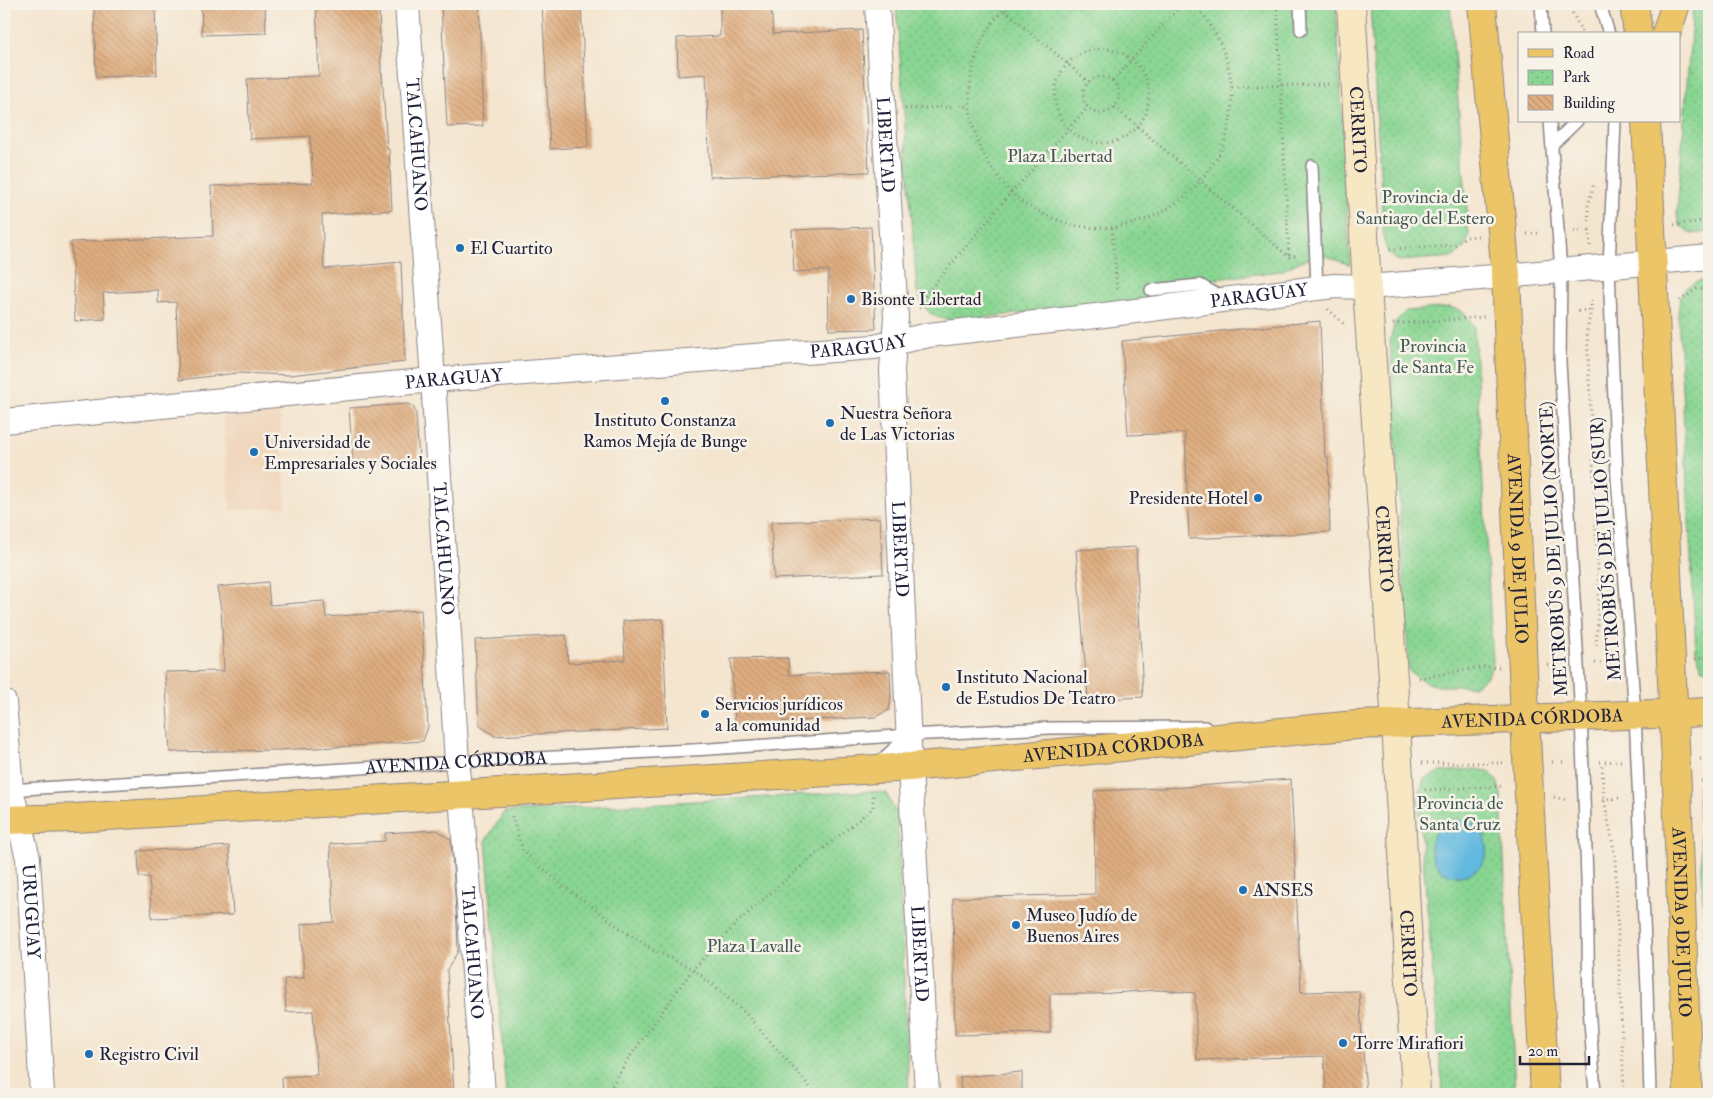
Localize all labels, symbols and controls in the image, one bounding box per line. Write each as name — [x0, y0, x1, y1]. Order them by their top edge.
legend — [1518, 32, 1680, 122]
text: Road — [1563, 44, 1595, 63]
text: Park — [1563, 68, 1590, 87]
street label: TALCAHUANO — [401, 77, 433, 212]
street label: CERRITO — [1344, 86, 1372, 174]
text: Building — [1563, 94, 1615, 113]
street label: LIBERTAD — [871, 96, 900, 194]
park label: Plaza Libertad — [1007, 145, 1113, 168]
park label: Provincia de Santiago del Estero — [1356, 186, 1495, 230]
place label: El Cuartito — [470, 237, 553, 260]
marker: El Cuartito — [454, 242, 466, 254]
street label: PARAGUAY — [1209, 278, 1310, 313]
place label: Bisonte Libertad — [861, 288, 982, 311]
marker: Bisonte Libertad — [845, 293, 857, 305]
street label: PARAGUAY — [809, 328, 910, 363]
park label: Provincia de Santa Fe — [1392, 335, 1475, 379]
street label: PARAGUAY — [404, 363, 505, 394]
marker: Instituto Constanza Ramos Mejía de Bunge — [659, 395, 671, 407]
street label: METROBÚS 9 DE JULIO (NORTE) — [1535, 401, 1573, 697]
place label: Nuestra Señora de Las Victorias — [840, 402, 955, 446]
place label: Instituto Constanza Ramos Mejía de Bunge — [583, 409, 748, 453]
street label: METROBÚS 9 DE JULIO (SUR) — [1585, 416, 1627, 682]
marker: Nuestra Señora de Las Victorias — [824, 417, 836, 429]
place label: Universidad de Empresariales y Sociales — [264, 431, 437, 475]
marker: Universidad de Empresariales y Sociales — [248, 446, 260, 458]
street label: AVENIDA 9 DE JULIO — [1502, 452, 1533, 644]
street label: TALCAHUANO — [428, 482, 459, 616]
place label: Presidente Hotel — [1129, 487, 1248, 510]
marker: Presidente Hotel — [1252, 492, 1264, 504]
street label: LIBERTAD — [886, 500, 914, 598]
street label: CERRITO — [1370, 505, 1399, 593]
place label: Instituto Nacional de Estudios De Teatro — [956, 666, 1116, 710]
marker: Instituto Nacional de Estudios De Teatro — [940, 681, 952, 693]
place label: Servicios jurídicos a la comunidad — [715, 693, 843, 737]
street label: AVENIDA CÓRDOBA — [1440, 704, 1624, 733]
marker: Servicios jurídicos a la comunidad — [699, 708, 711, 720]
street label: AVENIDA CÓRDOBA — [1021, 728, 1206, 768]
street label: AVENIDA CÓRDOBA — [364, 746, 548, 779]
park label: Provincia de Santa Cruz — [1417, 792, 1504, 836]
street label: AVENIDA 9 DE JULIO — [1667, 826, 1697, 1018]
street label: URUGUAY — [17, 863, 46, 960]
place label: ANSES — [1252, 879, 1314, 902]
marker: ANSES — [1237, 884, 1249, 896]
street label: TALCAHUANO — [456, 885, 489, 1020]
place label: Museo Judío de Buenos Aires — [1026, 904, 1138, 948]
street label: LIBERTAD — [906, 905, 934, 1002]
street label: CERRITO — [1395, 909, 1422, 997]
marker: Museo Judío de Buenos Aires — [1010, 919, 1022, 931]
park label: Plaza Lavalle — [707, 935, 802, 958]
place label: Torre Mirafiori — [1353, 1032, 1464, 1055]
scale bar — [1520, 1033, 1589, 1065]
marker: Torre Mirafiori — [1337, 1037, 1349, 1049]
text: 20 m — [1528, 1042, 1558, 1061]
place label: Registro Civil — [99, 1043, 199, 1066]
marker: Registro Civil — [83, 1048, 95, 1060]

